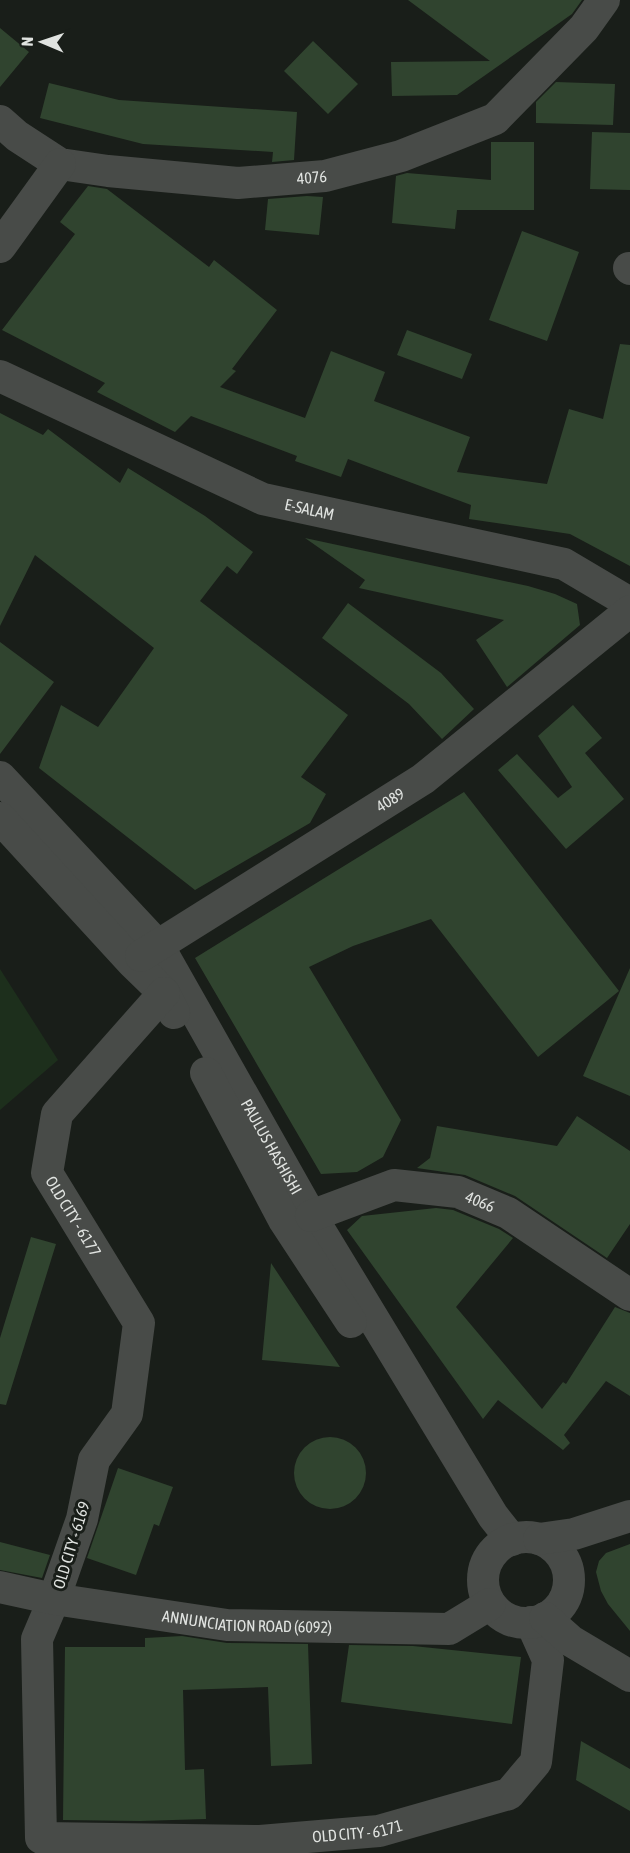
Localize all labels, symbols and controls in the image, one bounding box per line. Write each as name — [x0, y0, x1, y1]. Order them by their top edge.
north arrow — [12, 12, 72, 72]
text: N — [18, 36, 36, 47]
street label: 4076 — [296, 167, 327, 187]
street label: E-SALAM — [283, 495, 336, 523]
street label: 4089 — [372, 784, 408, 815]
street label: PAULUS HASHISHI — [238, 1096, 306, 1197]
street label: OLD CITY - 6177 — [42, 1173, 105, 1260]
street label: 4066 — [463, 1187, 498, 1215]
street label: OLD CITY - 6169 — [49, 1499, 93, 1591]
street label: ANNUNCIATION ROAD (6092) — [161, 1606, 332, 1637]
street label: OLD CITY - 6171 — [311, 1816, 404, 1846]

